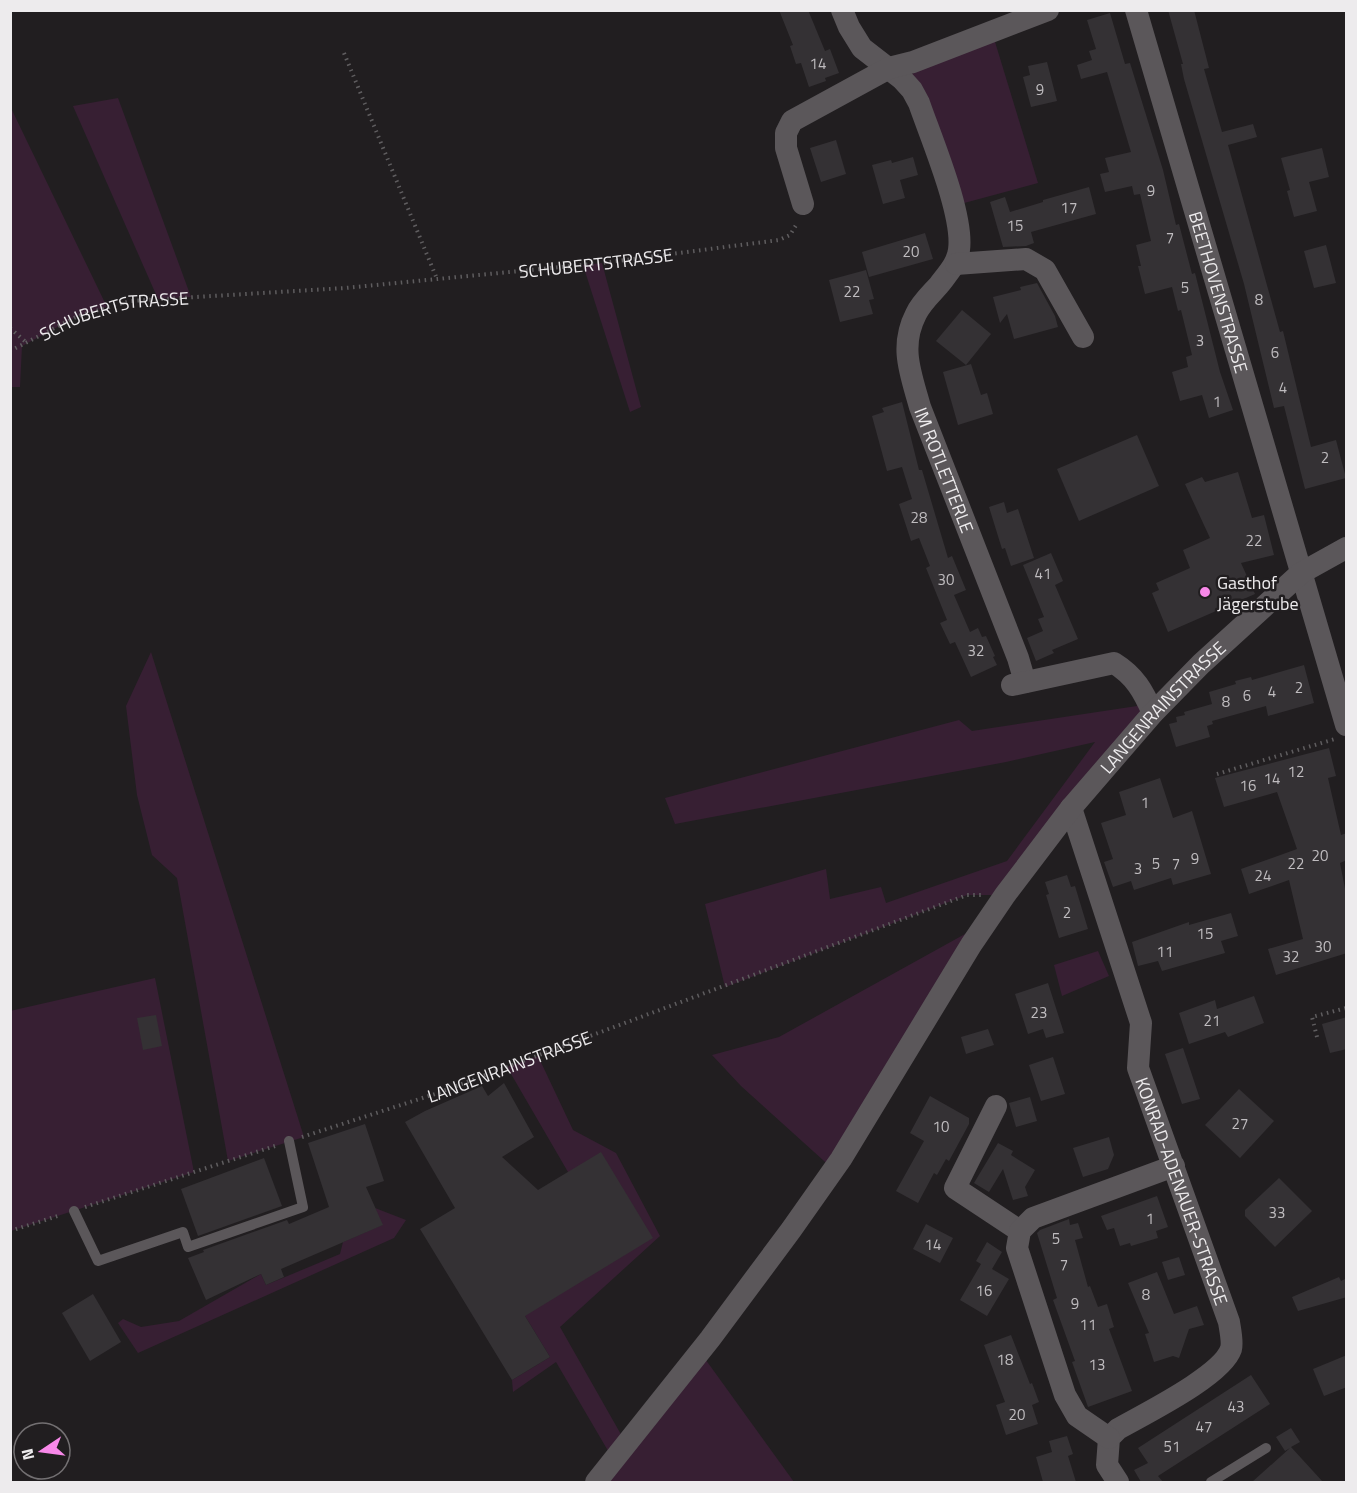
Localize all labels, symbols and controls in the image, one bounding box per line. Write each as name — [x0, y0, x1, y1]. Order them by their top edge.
house number: 14 — [810, 52, 826, 75]
house number: 9 — [1036, 78, 1044, 101]
house number: 9 — [1147, 179, 1155, 202]
house number: 17 — [1061, 196, 1077, 219]
street label: BEETHOVENSTRASSE — [1182, 208, 1255, 376]
house number: 15 — [1007, 214, 1023, 237]
house number: 7 — [1166, 226, 1174, 249]
street label: SCHUBERTSTRASSE — [517, 240, 675, 285]
house number: 20 — [903, 240, 919, 263]
house number: 5 — [1181, 276, 1189, 299]
house number: 22 — [844, 280, 860, 303]
street label: SCHUBERTSTRASSE — [34, 284, 190, 347]
house number: 8 — [1255, 288, 1263, 311]
house number: 3 — [1196, 329, 1204, 352]
house number: 6 — [1271, 341, 1279, 364]
house number: 4 — [1279, 376, 1287, 399]
house number: 1 — [1213, 390, 1221, 413]
street label: IM ROTLETTERLE — [908, 403, 981, 537]
house number: 2 — [1321, 446, 1329, 469]
house number: 28 — [911, 506, 927, 529]
house number: 22 — [1246, 529, 1262, 552]
house number: 41 — [1035, 562, 1051, 585]
house number: 30 — [938, 568, 954, 591]
place label: Gasthof Jägerstube — [1217, 569, 1299, 617]
marker: Gasthof Jägerstube — [1198, 585, 1212, 599]
street label: LANGENRAINSTRASSE — [1093, 634, 1232, 779]
house number: 32 — [968, 639, 984, 662]
house number: 2 — [1295, 676, 1303, 699]
house number: 4 — [1268, 680, 1276, 703]
house number: 6 — [1243, 684, 1251, 707]
house number: 8 — [1222, 690, 1230, 713]
house number: 12 — [1288, 760, 1304, 783]
house number: 14 — [1264, 767, 1280, 790]
house number: 16 — [1240, 774, 1256, 797]
house number: 1 — [1141, 791, 1149, 814]
house number: 20 — [1312, 844, 1328, 867]
house number: 9 — [1191, 847, 1199, 870]
house number: 5 — [1152, 852, 1160, 875]
house number: 7 — [1172, 852, 1180, 875]
house number: 22 — [1288, 852, 1304, 875]
house number: 3 — [1134, 857, 1142, 880]
house number: 24 — [1255, 864, 1271, 887]
house number: 2 — [1063, 901, 1071, 924]
house number: 15 — [1197, 922, 1213, 945]
house number: 30 — [1315, 935, 1331, 958]
house number: 11 — [1157, 940, 1173, 963]
house number: 32 — [1283, 945, 1299, 968]
house number: 23 — [1031, 1001, 1047, 1024]
house number: 21 — [1204, 1009, 1220, 1032]
street label: LANGENRAINSTRASSE — [424, 1023, 595, 1109]
street label: KONRAD-ADENAUER-STRASSE — [1129, 1073, 1235, 1309]
house number: 27 — [1232, 1112, 1248, 1135]
house number: 10 — [933, 1115, 949, 1138]
house number: 33 — [1269, 1201, 1285, 1224]
house number: 1 — [1146, 1207, 1154, 1230]
house number: 5 — [1052, 1227, 1060, 1250]
house number: 14 — [925, 1233, 941, 1256]
house number: 7 — [1060, 1253, 1068, 1276]
house number: 16 — [976, 1279, 992, 1302]
house number: 8 — [1142, 1283, 1150, 1306]
house number: 9 — [1071, 1292, 1079, 1315]
house number: 11 — [1080, 1313, 1096, 1336]
house number: 18 — [997, 1348, 1013, 1371]
house number: 13 — [1089, 1353, 1105, 1376]
house number: 43 — [1228, 1395, 1244, 1418]
house number: 20 — [1009, 1403, 1025, 1426]
house number: 47 — [1196, 1415, 1212, 1438]
north arrow — [12, 1421, 72, 1481]
house number: 51 — [1164, 1435, 1180, 1458]
text: N — [14, 1446, 40, 1462]

